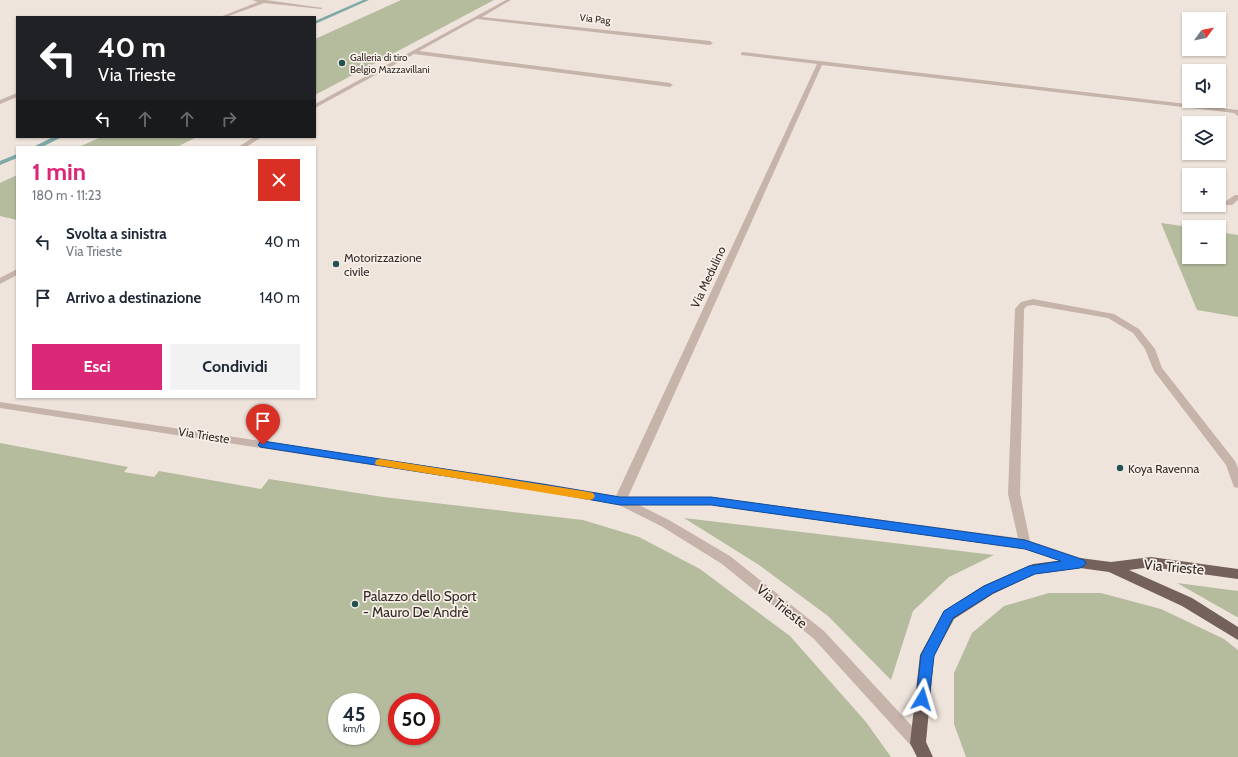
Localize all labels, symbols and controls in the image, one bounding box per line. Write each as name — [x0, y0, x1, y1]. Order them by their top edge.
street label: Via Pag — [579, 11, 612, 27]
north arrow — [1182, 12, 1226, 56]
map controls — [1182, 12, 1226, 264]
text: 40 m — [98, 30, 166, 64]
icon: left — [32, 32, 84, 84]
place label: Galleria di tiro Belgio Mazzavillani — [350, 51, 430, 76]
marker: Galleria di tiro Belgio Mazzavillani — [337, 58, 347, 68]
text: Via Trieste — [98, 64, 176, 86]
button: sound — [1182, 64, 1226, 108]
icon: left — [92, 108, 114, 130]
icon: ahead — [134, 108, 156, 130]
icon: ahead — [176, 108, 198, 130]
icon: right — [218, 108, 240, 130]
button: layers — [1182, 116, 1226, 160]
text: 1 min — [32, 157, 86, 186]
button: close — [258, 159, 300, 201]
button: + — [1182, 168, 1226, 212]
text: 180 m · 11:23 — [32, 187, 102, 203]
button: − — [1182, 220, 1226, 264]
text: Svolta a sinistra — [66, 225, 167, 243]
icon: left — [32, 231, 54, 253]
text: 40 m — [264, 233, 300, 251]
text: Via Trieste — [66, 243, 122, 259]
street label: Via Medulino — [687, 243, 729, 310]
place label: Motorizzazione civile — [344, 250, 422, 279]
marker: Motorizzazione civile — [331, 259, 341, 269]
icon: arrive — [32, 287, 54, 309]
text: Arrivo a destinazione — [66, 289, 201, 307]
text: 140 m — [259, 289, 300, 307]
button: Esci — [32, 344, 162, 390]
button: Condividi — [170, 344, 300, 390]
pin — [246, 404, 280, 445]
icon: arrive — [252, 410, 274, 432]
street label: Via Trieste — [177, 424, 231, 446]
place label: Koya Ravenna — [1128, 461, 1199, 476]
marker: Koya Ravenna — [1115, 463, 1125, 473]
street label: Via Trieste — [1143, 555, 1205, 579]
street label: Via Trieste — [753, 580, 811, 632]
place label: Palazzo dello Sport - Mauro De Andrè — [363, 587, 477, 621]
marker: Palazzo dello Sport - Mauro De Andrè — [350, 599, 360, 609]
position arrow — [901, 678, 943, 720]
speed limit sign: 50 — [388, 693, 440, 745]
text: 45 — [342, 702, 366, 726]
text: km/h — [343, 722, 365, 735]

